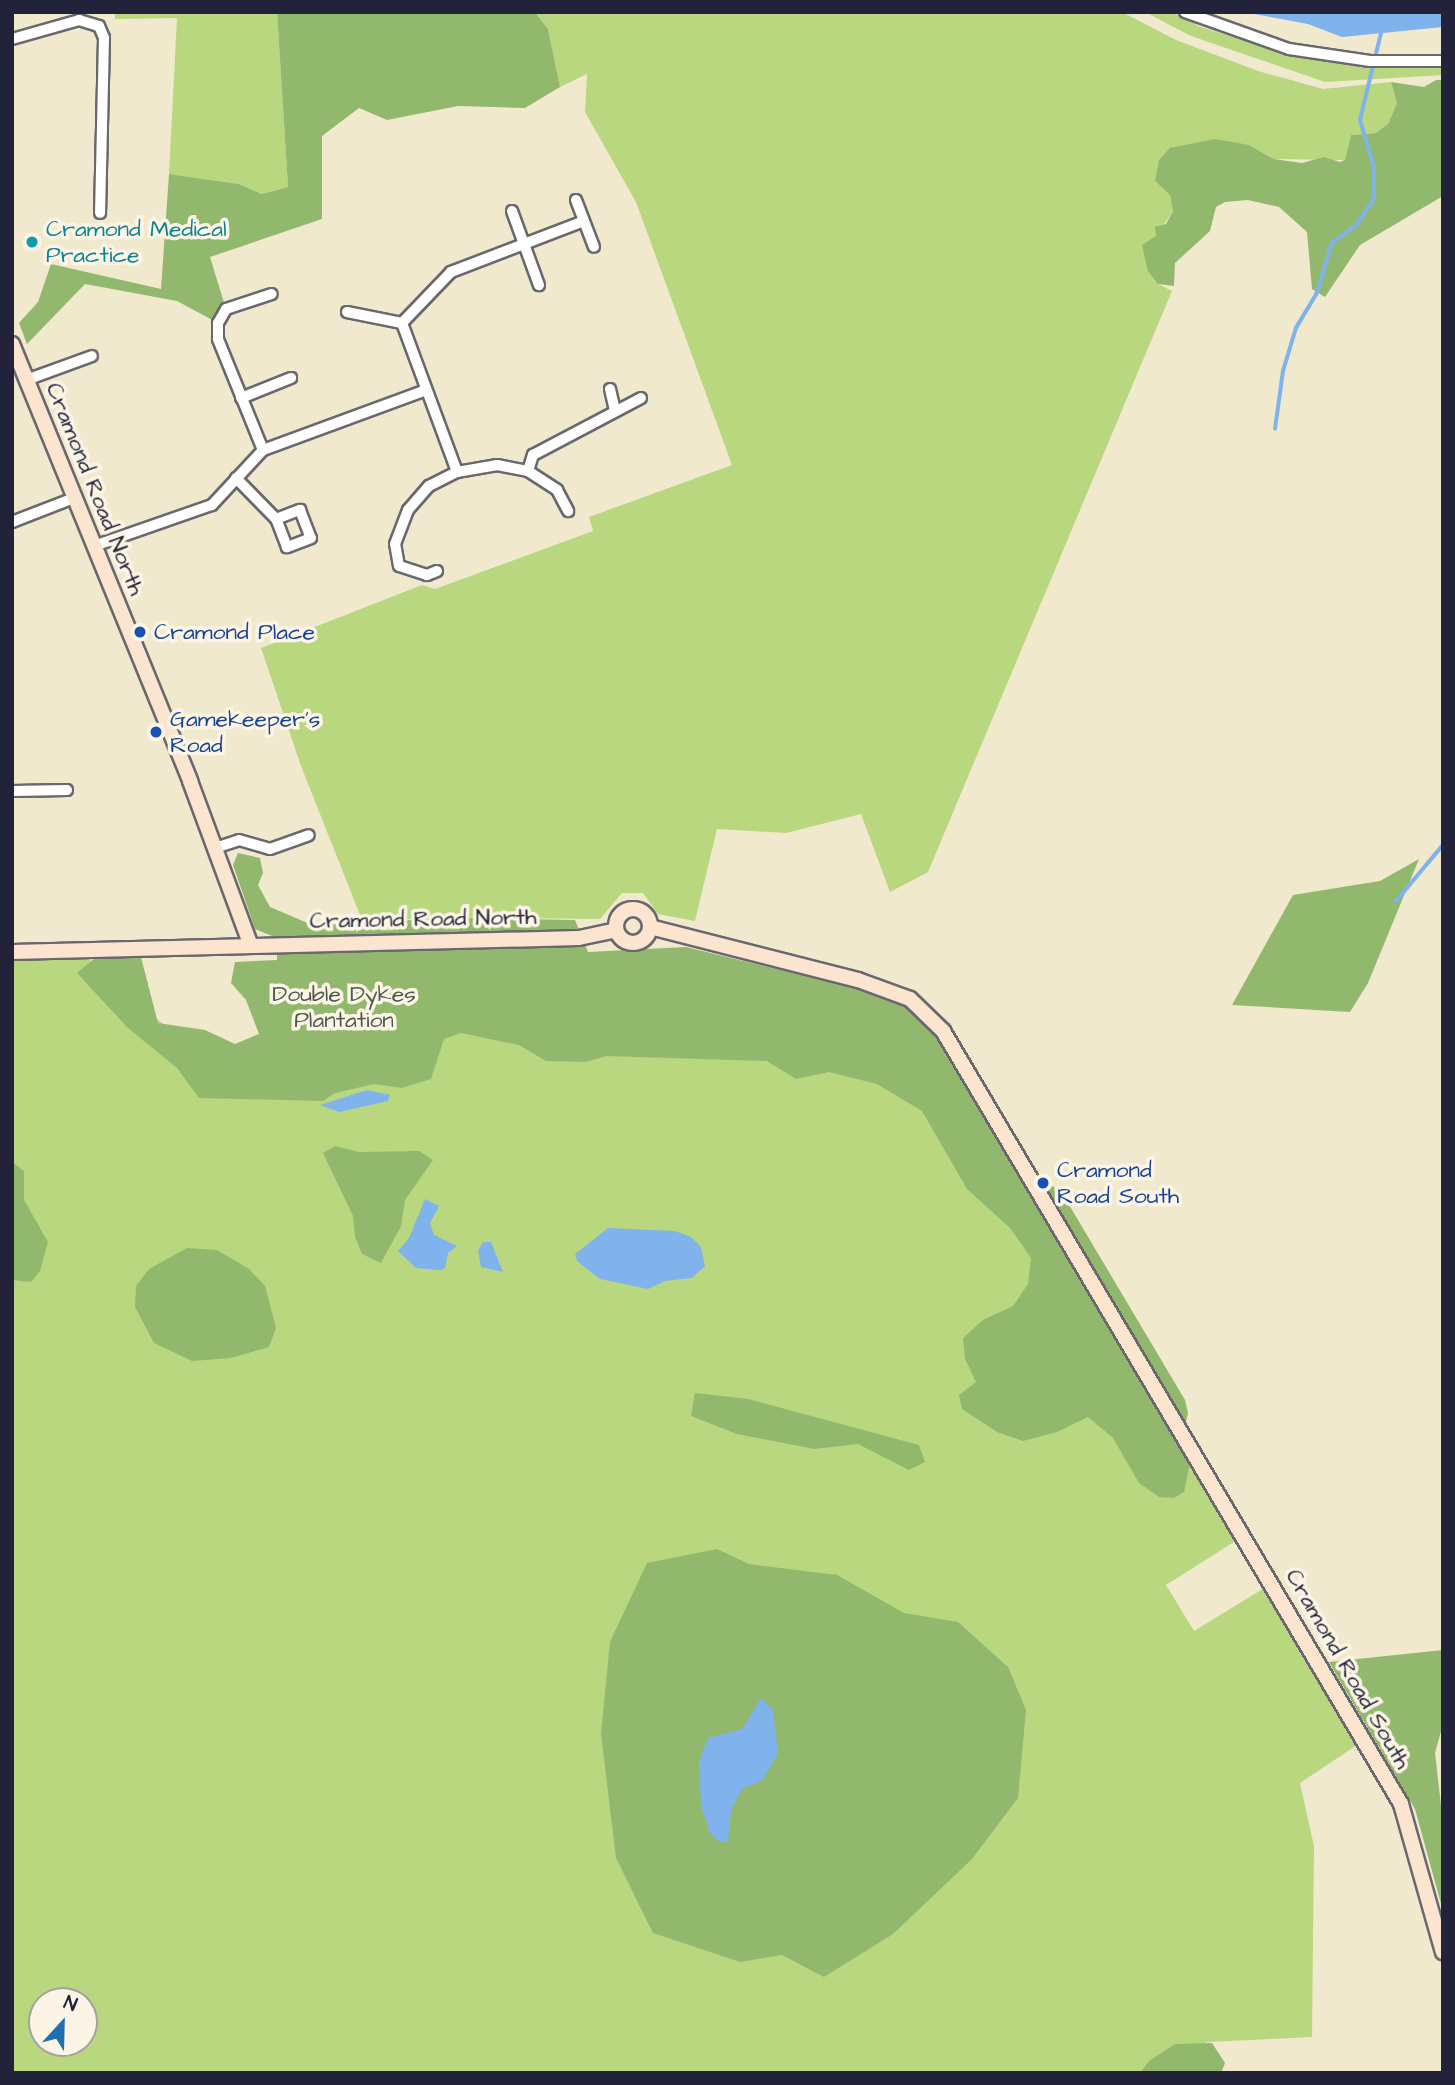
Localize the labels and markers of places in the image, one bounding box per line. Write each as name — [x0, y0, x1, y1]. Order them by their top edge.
place label: Cramond Medical Practice — [46, 215, 227, 269]
marker: Cramond Medical Practice — [24, 234, 40, 250]
place label: Cramond Place — [154, 618, 315, 646]
marker: Cramond Place — [132, 624, 148, 640]
place label: Gamekeeper's Road — [170, 705, 320, 759]
marker: Gamekeeper's Road — [148, 724, 164, 740]
place label: Cramond Road South — [1057, 1156, 1179, 1210]
marker: Cramond Road South — [1035, 1175, 1051, 1191]

